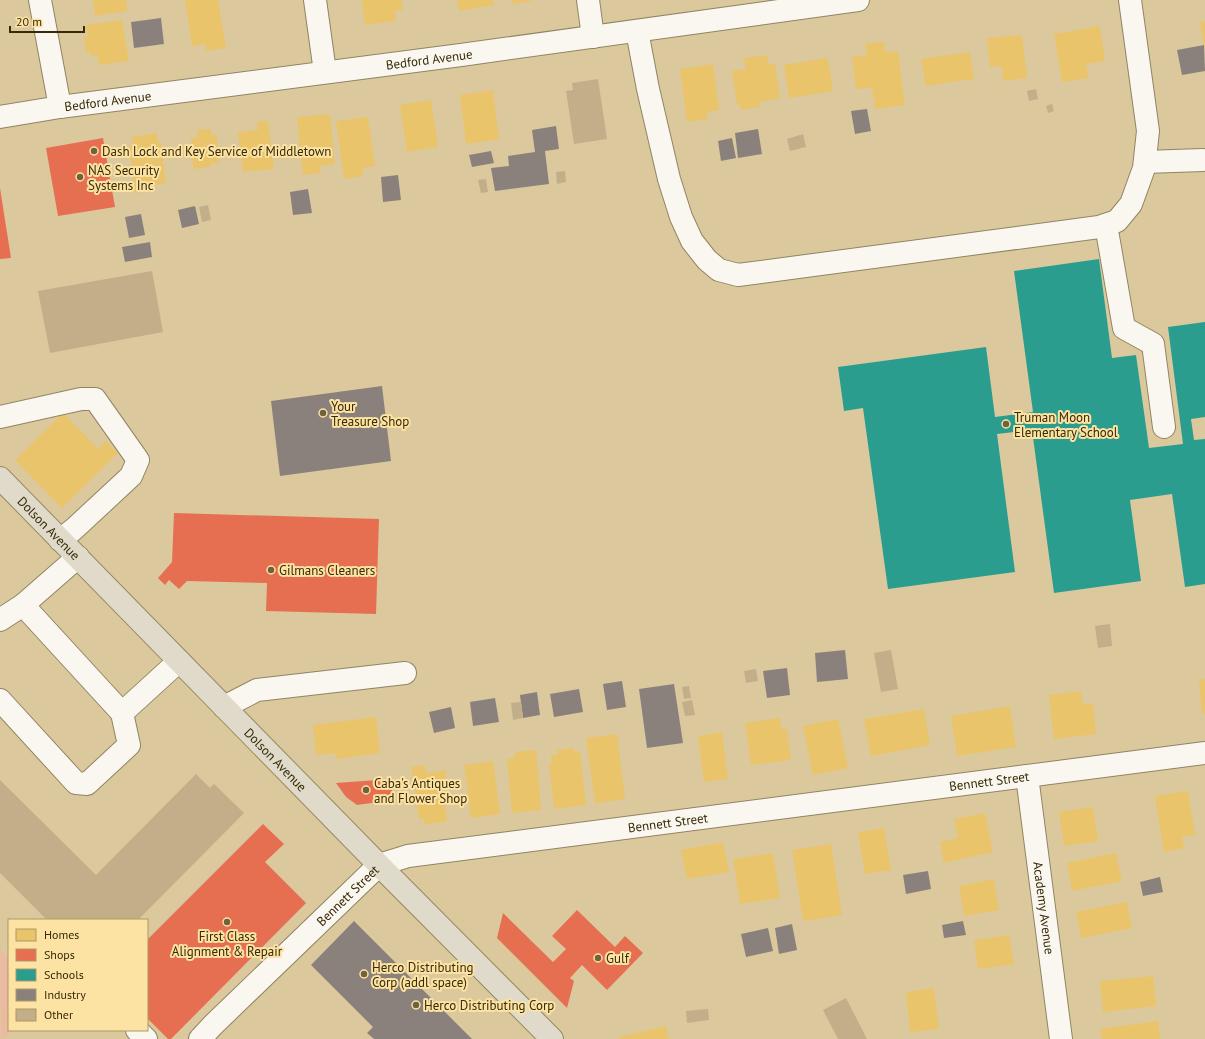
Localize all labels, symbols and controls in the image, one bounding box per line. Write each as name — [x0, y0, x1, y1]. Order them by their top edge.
scale bar — [10, 8, 84, 34]
text: 20 m — [16, 14, 42, 29]
street label: Bedford Avenue — [385, 46, 474, 74]
street label: Bedford Avenue — [63, 87, 152, 115]
place label: Dash Lock and Key Service of Middletown — [102, 143, 331, 160]
marker: Dash Lock and Key Service of Middletown — [89, 146, 99, 156]
place label: NAS Security Systems Inc — [88, 162, 159, 194]
marker: NAS Security Systems Inc — [75, 172, 85, 182]
place label: Your Treasure Shop — [331, 398, 409, 430]
marker: Your Treasure Shop — [318, 408, 328, 418]
place label: Truman Moon Elementary School — [1014, 409, 1118, 441]
marker: Truman Moon Elementary School — [1001, 419, 1011, 429]
street label: Dolson Avenue — [14, 493, 84, 564]
place label: Gilmans Cleaners — [279, 562, 375, 579]
marker: Gilmans Cleaners — [266, 565, 276, 575]
street label: Dolson Avenue — [240, 724, 310, 795]
street label: Bennett Street — [948, 768, 1031, 795]
place label: Caba's Antiques and Flower Shop — [374, 775, 467, 807]
marker: Caba's Antiques and Flower Shop — [361, 785, 371, 795]
street label: Bennett Street — [627, 809, 710, 837]
street label: Bennett Street — [313, 861, 383, 930]
street label: Academy Avenue — [1029, 861, 1058, 955]
marker: First Class Alignment & Repair — [222, 917, 232, 927]
legend — [8, 919, 148, 1031]
text: Homes — [44, 927, 79, 942]
place label: First Class Alignment & Repair — [172, 928, 283, 960]
text: Shops — [44, 947, 75, 962]
place label: Gulf — [606, 950, 630, 967]
marker: Gulf — [593, 953, 603, 963]
place label: Herco Distributing Corp (addl space) — [372, 959, 474, 991]
text: Schools — [44, 967, 84, 982]
marker: Herco Distributing Corp (addl space) — [359, 969, 369, 979]
text: Industry — [44, 987, 86, 1002]
place label: Herco Distributing Corp — [424, 997, 554, 1014]
marker: Herco Distributing Corp — [411, 1000, 421, 1010]
text: Other — [44, 1007, 73, 1022]

